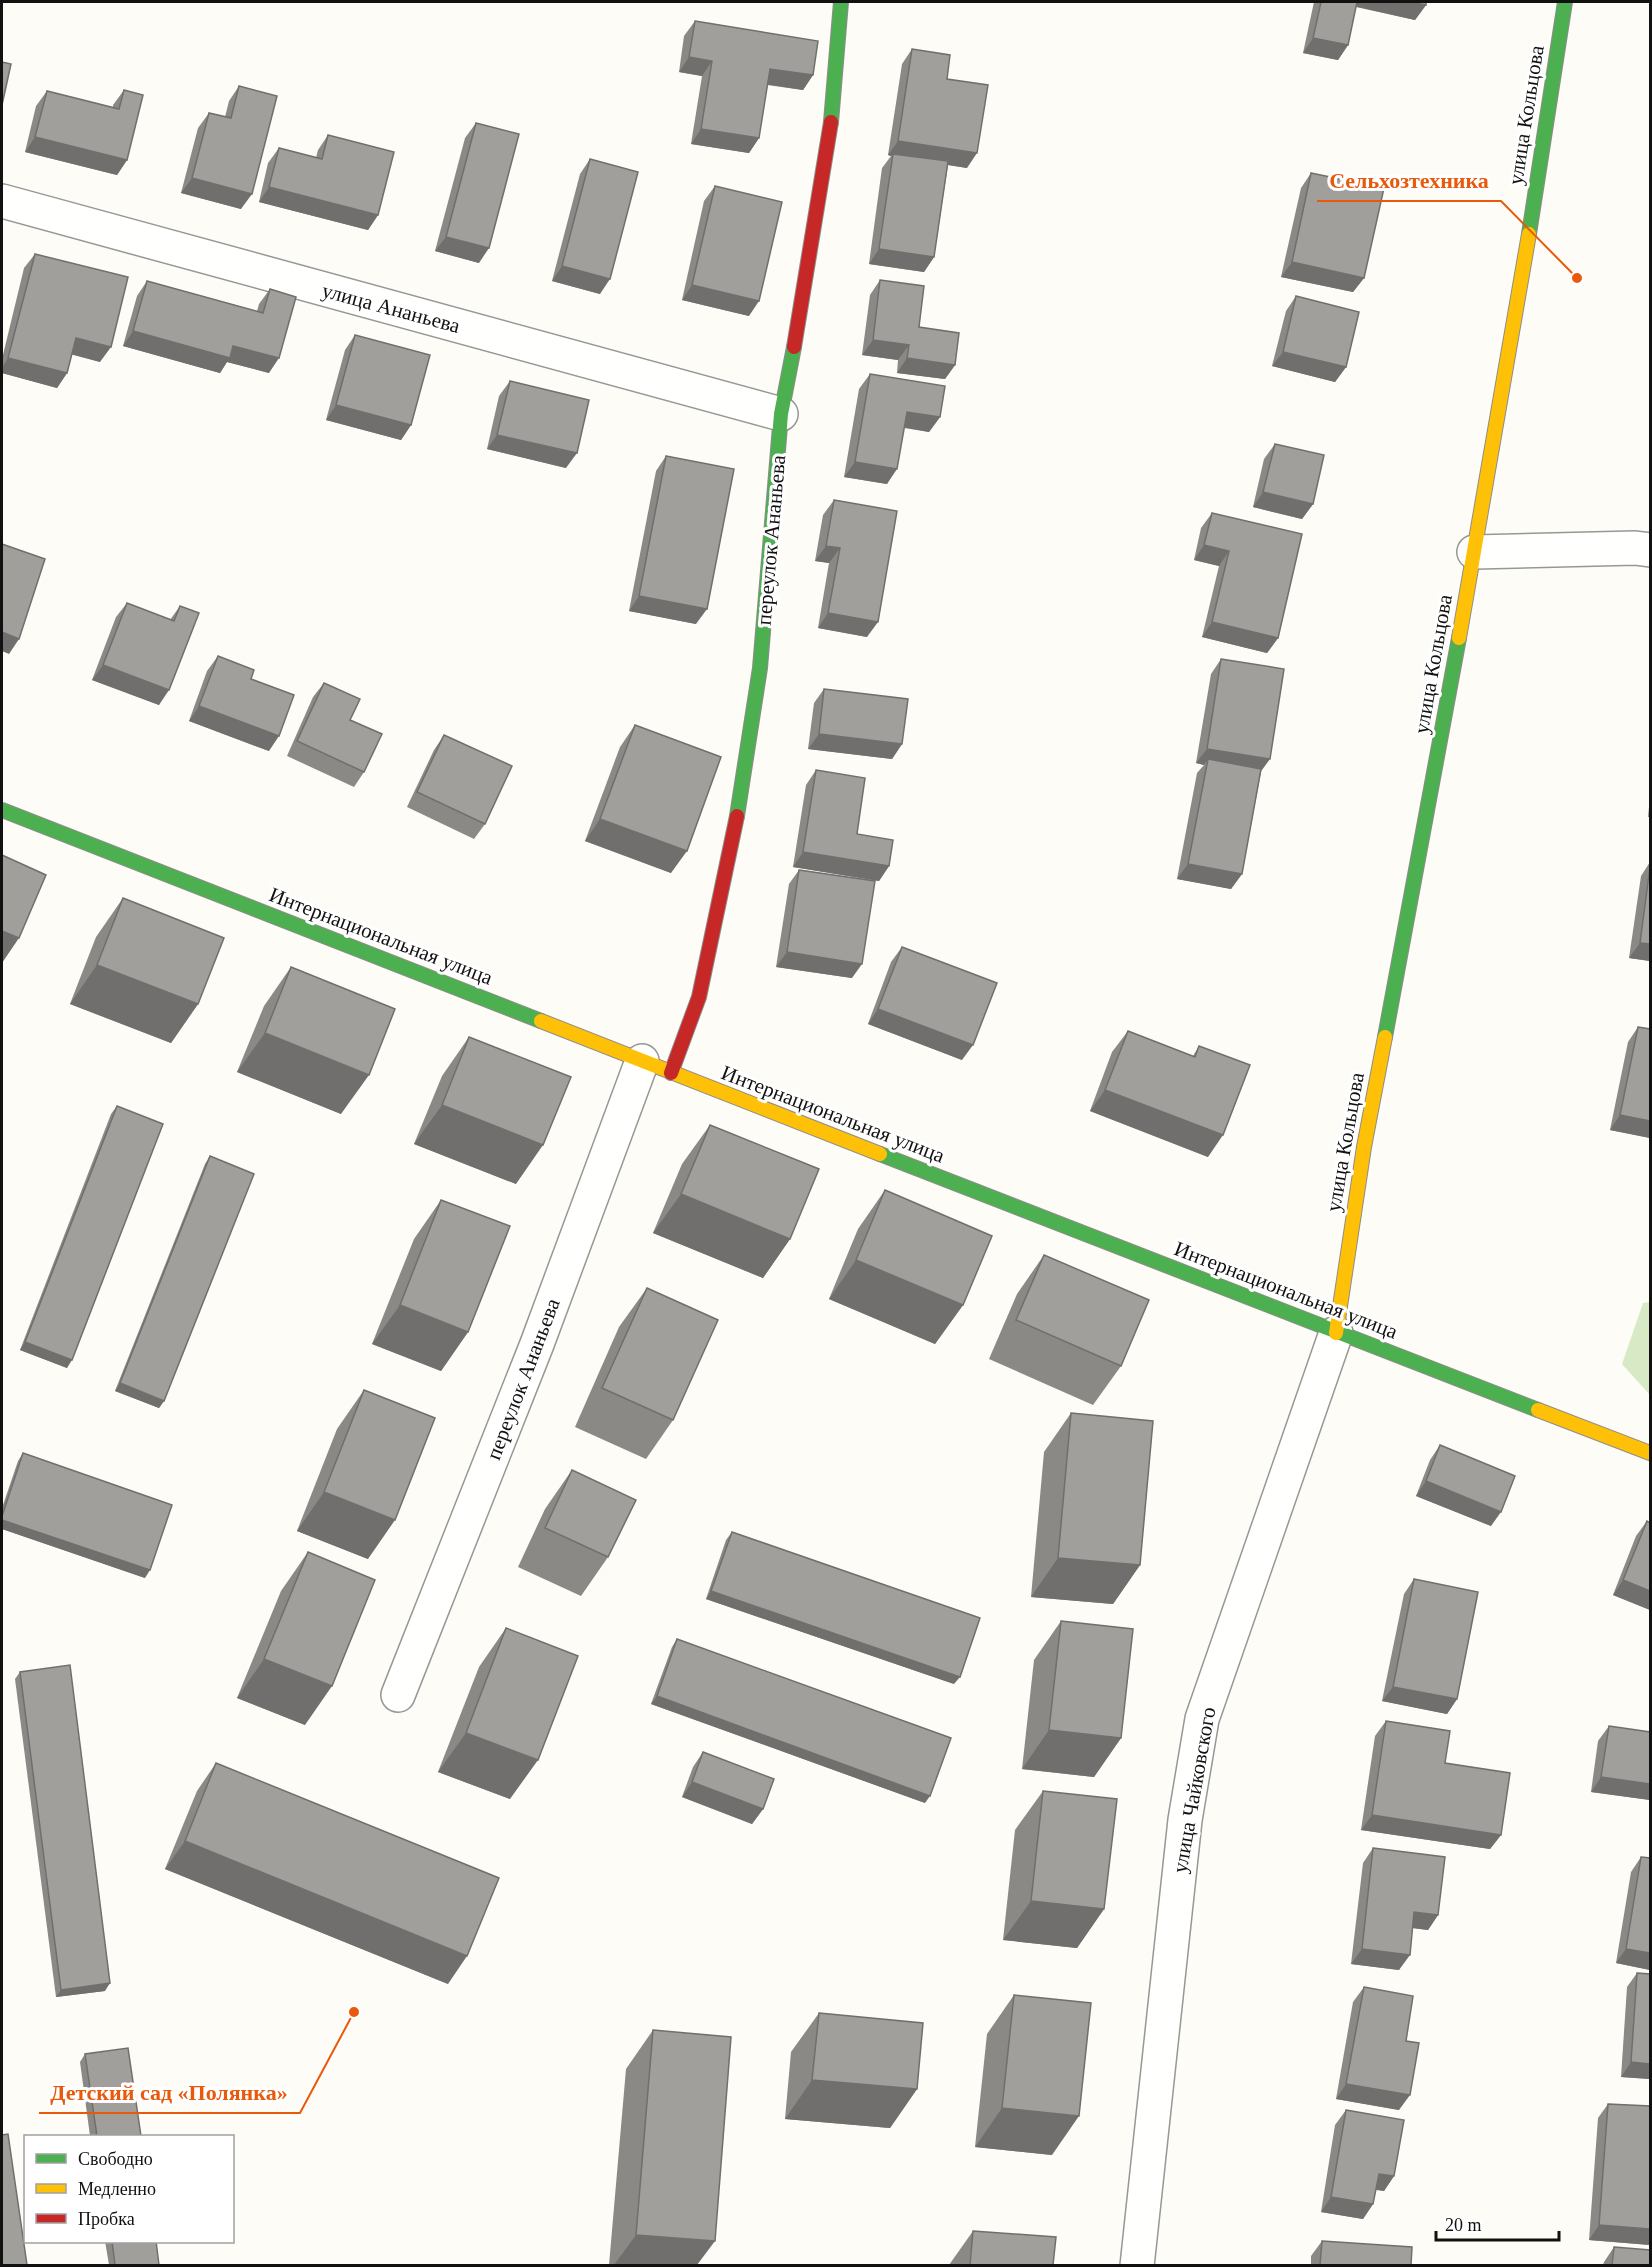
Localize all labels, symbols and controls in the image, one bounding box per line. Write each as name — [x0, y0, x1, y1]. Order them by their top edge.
street label: улица Кольцова — [1503, 43, 1549, 187]
callout: Сельхозтехника — [1317, 161, 1501, 201]
text: Сельхозтехника — [1329, 168, 1489, 193]
street label: улица Ананьева — [319, 278, 463, 338]
street label: переулок Ананьева — [752, 453, 790, 626]
street label: улица Кольцова — [1409, 592, 1457, 736]
street label: Интернациональная улица — [266, 882, 497, 990]
street label: Интернациональная улица — [718, 1060, 949, 1168]
street label: улица Кольцова — [1321, 1070, 1369, 1214]
street label: Интернациональная улица — [1171, 1236, 1402, 1344]
street label: переулок Ананьева — [481, 1294, 565, 1463]
street label: улица Чайковского — [1168, 1705, 1220, 1875]
callout: Детский сад «Полянка» — [39, 2073, 300, 2113]
text: Детский сад «Полянка» — [50, 2080, 288, 2105]
legend — [24, 2135, 234, 2243]
text: Свободно — [78, 2149, 153, 2169]
text: Медленно — [78, 2179, 156, 2199]
scale bar — [1436, 2204, 1559, 2242]
text: Пробка — [78, 2209, 135, 2229]
text: 20 m — [1445, 2215, 1482, 2235]

